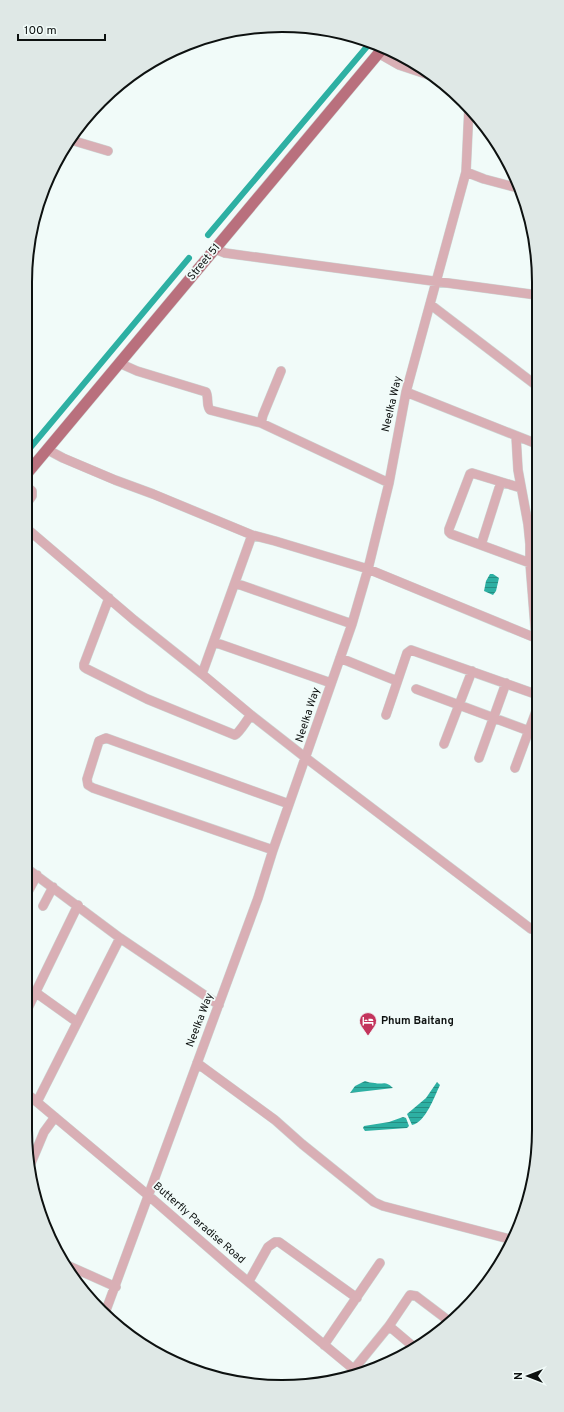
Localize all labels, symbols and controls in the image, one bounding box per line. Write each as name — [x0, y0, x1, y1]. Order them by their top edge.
scale bar — [18, 16, 105, 42]
text: 100 m — [24, 23, 57, 39]
street label: Street 51 — [185, 241, 223, 283]
street label: Neelka Way — [379, 374, 405, 433]
street label: Neelka Way — [293, 686, 324, 744]
street label: Neelka Way — [183, 991, 217, 1049]
hotel icon: Phum Baitang — [358, 1011, 378, 1036]
place label: Phum Baitang — [381, 1014, 454, 1028]
street label: Butterfly Paradise Road — [150, 1179, 248, 1267]
north arrow — [508, 1356, 548, 1396]
text: N — [512, 1372, 526, 1380]

